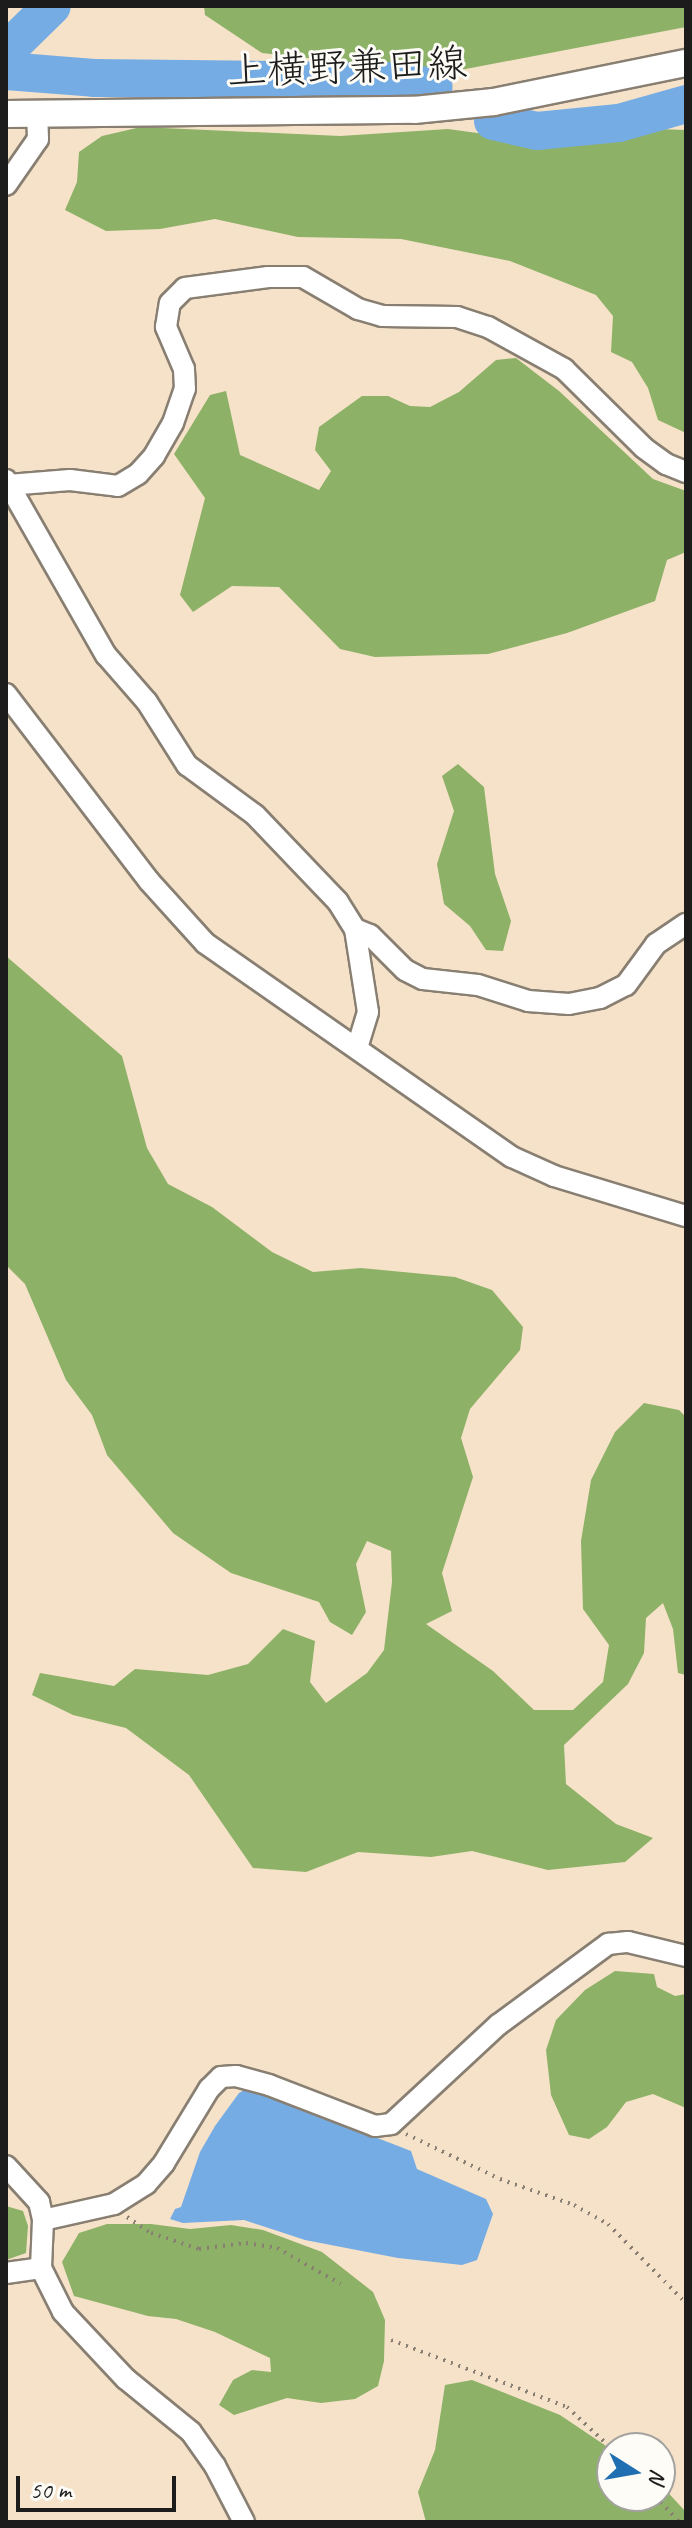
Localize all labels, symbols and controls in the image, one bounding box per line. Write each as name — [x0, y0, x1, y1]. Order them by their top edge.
street label: 上横野兼田線 — [226, 39, 468, 95]
north arrow — [596, 2432, 676, 2512]
scale bar — [20, 2460, 180, 2510]
text: N — [643, 2467, 673, 2486]
text: 50 m — [30, 2475, 71, 2505]

